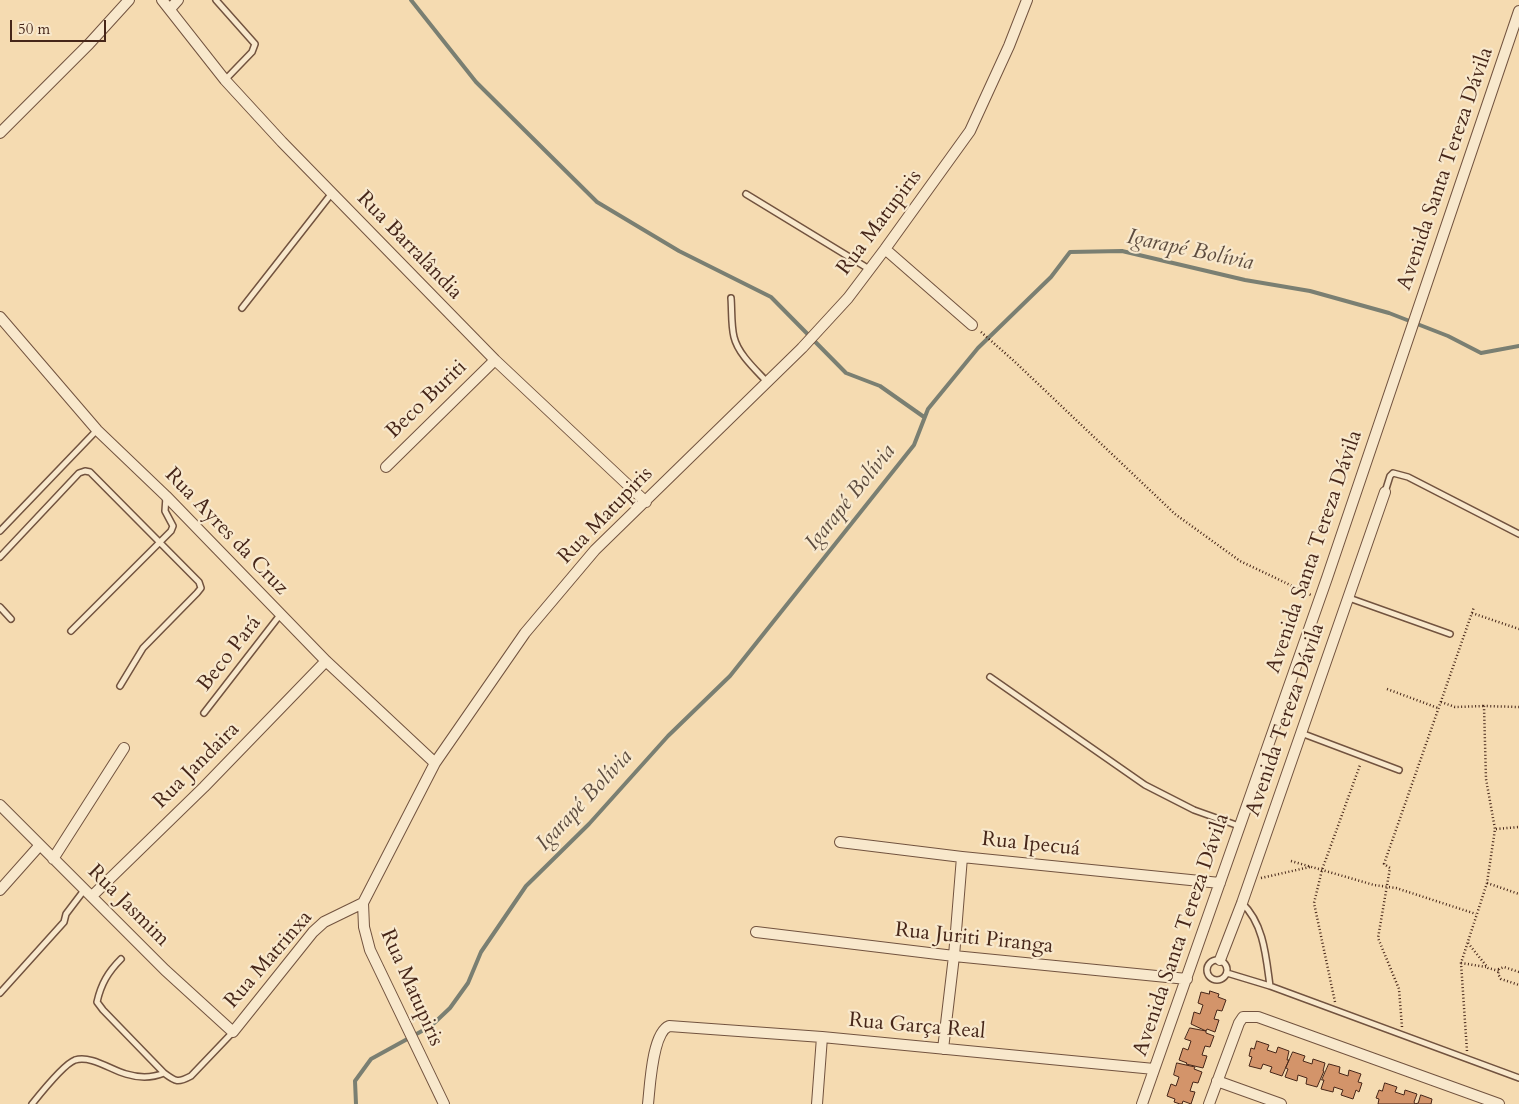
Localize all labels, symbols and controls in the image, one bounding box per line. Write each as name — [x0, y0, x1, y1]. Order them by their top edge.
scale bar — [12, 10, 109, 42]
text: 50 m — [18, 19, 50, 39]
street label: Avenida Santa Tereza Dávila — [1393, 44, 1499, 294]
street label: Rua Matupiris — [832, 165, 928, 281]
street label: Rua Barralândia — [351, 187, 467, 305]
water label: Igarapé Bolívia — [1124, 225, 1256, 277]
street label: Beco Buriti — [381, 355, 473, 445]
street label: Avenida Santa Tereza Dávila — [1262, 427, 1368, 677]
water label: Igarapé Bolívia — [800, 440, 902, 556]
street label: Rua Matupiris — [553, 462, 659, 570]
street label: Rua Ayres da Cruz — [159, 463, 293, 601]
street label: Beco Pará — [193, 611, 267, 697]
street label: Avenida Tereza Dávila — [1241, 620, 1331, 820]
street label: Rua Jandaira — [149, 718, 245, 814]
water label: Igarapé Bolívia — [531, 745, 639, 857]
street label: Avenida Santa Tereza Dávila — [1129, 810, 1235, 1060]
street label: Rua Ipecuá — [981, 827, 1081, 863]
street label: Rua Jasmim — [82, 860, 174, 952]
street label: Rua Matrinxa — [220, 906, 318, 1014]
street label: Rua Juriti Piranga — [894, 918, 1054, 960]
street label: Rua Matupiris — [374, 926, 448, 1050]
street label: Rua Garça Real — [848, 1008, 986, 1046]

